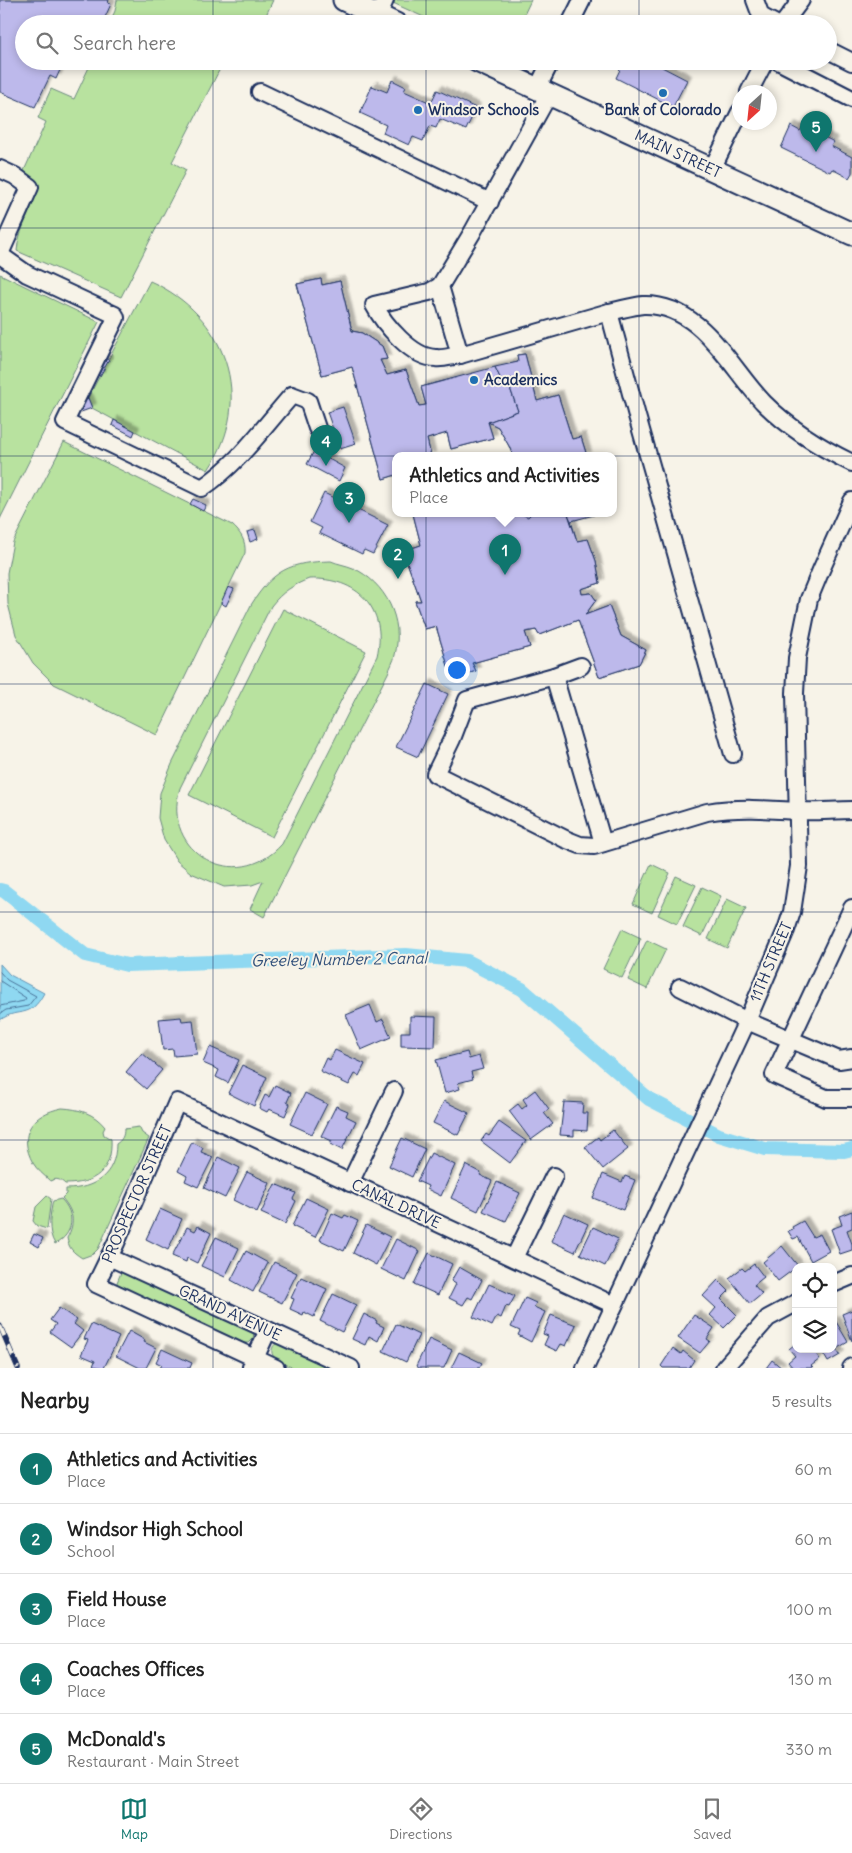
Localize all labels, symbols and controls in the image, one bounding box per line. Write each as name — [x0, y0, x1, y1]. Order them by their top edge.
search box — [15, 15, 837, 70]
icon: search — [33, 29, 61, 57]
text: Search here — [73, 31, 176, 55]
north arrow — [732, 85, 777, 130]
marker: Bank of Colorado — [657, 87, 669, 99]
place label: Windsor Schools — [428, 100, 539, 119]
place label: Bank of Colorado — [605, 100, 722, 119]
marker: Windsor Schools — [412, 104, 424, 116]
pin: 5 — [800, 111, 832, 152]
street label: MAIN STREET — [632, 125, 725, 182]
place label: Academics — [484, 370, 558, 389]
marker: Academics — [468, 374, 480, 386]
pin: 4 — [310, 425, 342, 466]
popup — [392, 452, 617, 517]
text: Athletics and Activities — [409, 463, 600, 487]
pin: 3 — [333, 482, 365, 523]
text: Place — [409, 487, 448, 507]
pin: 1 — [489, 534, 521, 575]
pin: 2 — [382, 538, 414, 579]
your location — [444, 657, 470, 683]
street label: 11TH STREET — [745, 919, 796, 1005]
water label: Greeley Number 2 Canal — [251, 947, 430, 971]
street label: PROSPECTOR STREET — [98, 1122, 176, 1266]
street label: CANAL DRIVE — [349, 1175, 444, 1233]
map controls — [792, 1263, 837, 1353]
button: locate — [792, 1263, 837, 1308]
street label: GRAND AVENUE — [176, 1280, 285, 1345]
button: layers — [792, 1308, 837, 1353]
text: Nearby — [20, 1387, 90, 1414]
text: 5 results — [771, 1391, 832, 1411]
text: Athletics and Activities — [67, 1447, 257, 1471]
text: 1 — [33, 1459, 39, 1479]
text: 60 m — [794, 1459, 832, 1479]
text: Place — [67, 1471, 106, 1491]
text: Windsor High School — [67, 1517, 243, 1541]
text: 2 — [32, 1529, 40, 1549]
text: 60 m — [794, 1529, 832, 1549]
text: School — [67, 1541, 115, 1561]
text: Field House — [67, 1587, 167, 1611]
text: 3 — [31, 1599, 41, 1619]
text: 100 m — [787, 1599, 832, 1619]
text: Place — [67, 1611, 106, 1631]
text: Coaches Offices — [67, 1657, 204, 1681]
text: 4 — [31, 1669, 41, 1689]
text: 130 m — [788, 1669, 832, 1689]
text: Place — [67, 1681, 106, 1701]
text: McDonald's — [67, 1727, 165, 1751]
text: 5 — [31, 1739, 41, 1759]
text: 330 m — [785, 1739, 832, 1759]
text: Restaurant · Main Street — [67, 1751, 239, 1771]
tab: Map — [120, 1795, 148, 1843]
tab: Directions — [389, 1795, 452, 1843]
tab: Saved — [693, 1795, 732, 1843]

